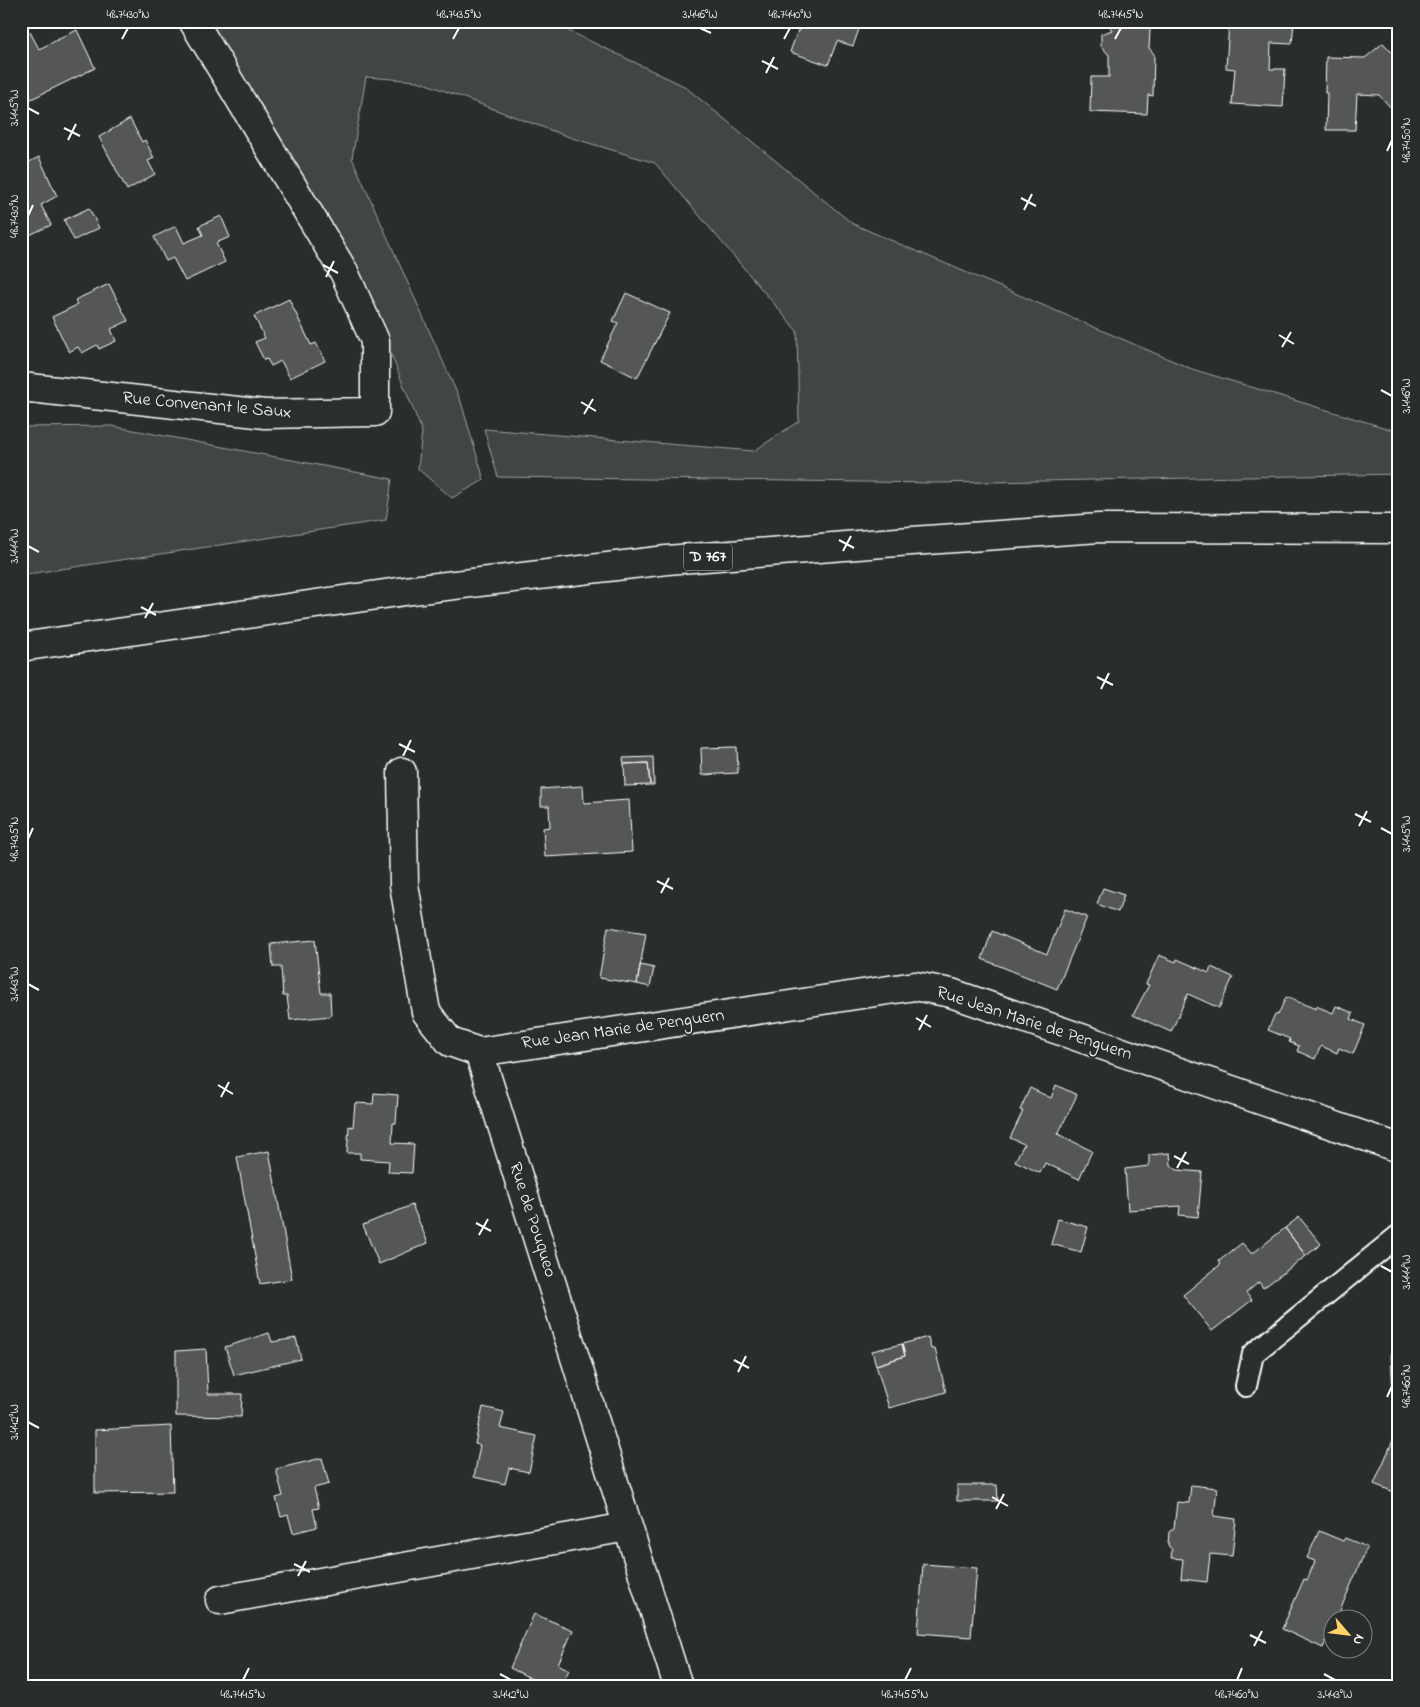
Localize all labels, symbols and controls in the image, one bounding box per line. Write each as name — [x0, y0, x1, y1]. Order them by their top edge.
text: 48.7430°N — [106, 6, 150, 24]
text: 48.7435°N — [437, 6, 481, 24]
text: 3.446°W — [682, 6, 718, 24]
text: 48.7440°N — [768, 6, 812, 24]
text: 48.7445°N — [1099, 6, 1143, 24]
text: 3.445°W — [6, 90, 24, 126]
text: 48.7450°N — [1398, 117, 1416, 163]
text: 48.7430°N — [6, 194, 24, 238]
text: 3.446°W — [1398, 378, 1416, 414]
street label: Rue Convenant le Saux — [121, 386, 293, 426]
text: 3.444°W — [6, 529, 24, 563]
road number: D 767 — [684, 544, 732, 570]
text: 3.445°W — [1398, 816, 1416, 852]
text: 48.7435°N — [6, 817, 24, 861]
text: 3.443°W — [6, 967, 24, 1001]
street label: Rue Jean Marie de Penguern — [932, 980, 1135, 1069]
street label: Rue Jean Marie de Penguern — [520, 1003, 726, 1058]
street label: Rue de Pouqueo — [501, 1159, 563, 1281]
text: 3.444°W — [1398, 1255, 1416, 1289]
text: 48.7460°N — [1398, 1364, 1416, 1408]
text: 3.442°W — [6, 1404, 24, 1440]
north arrow — [1322, 1610, 1372, 1660]
text: N — [1347, 1630, 1370, 1649]
text: 48.7445°N — [221, 1686, 265, 1704]
text: 3.442°W — [493, 1686, 529, 1704]
text: 48.7455°N — [882, 1686, 928, 1704]
text: 48.7460°N — [1215, 1686, 1259, 1704]
text: 3.443°W — [1318, 1686, 1352, 1704]

